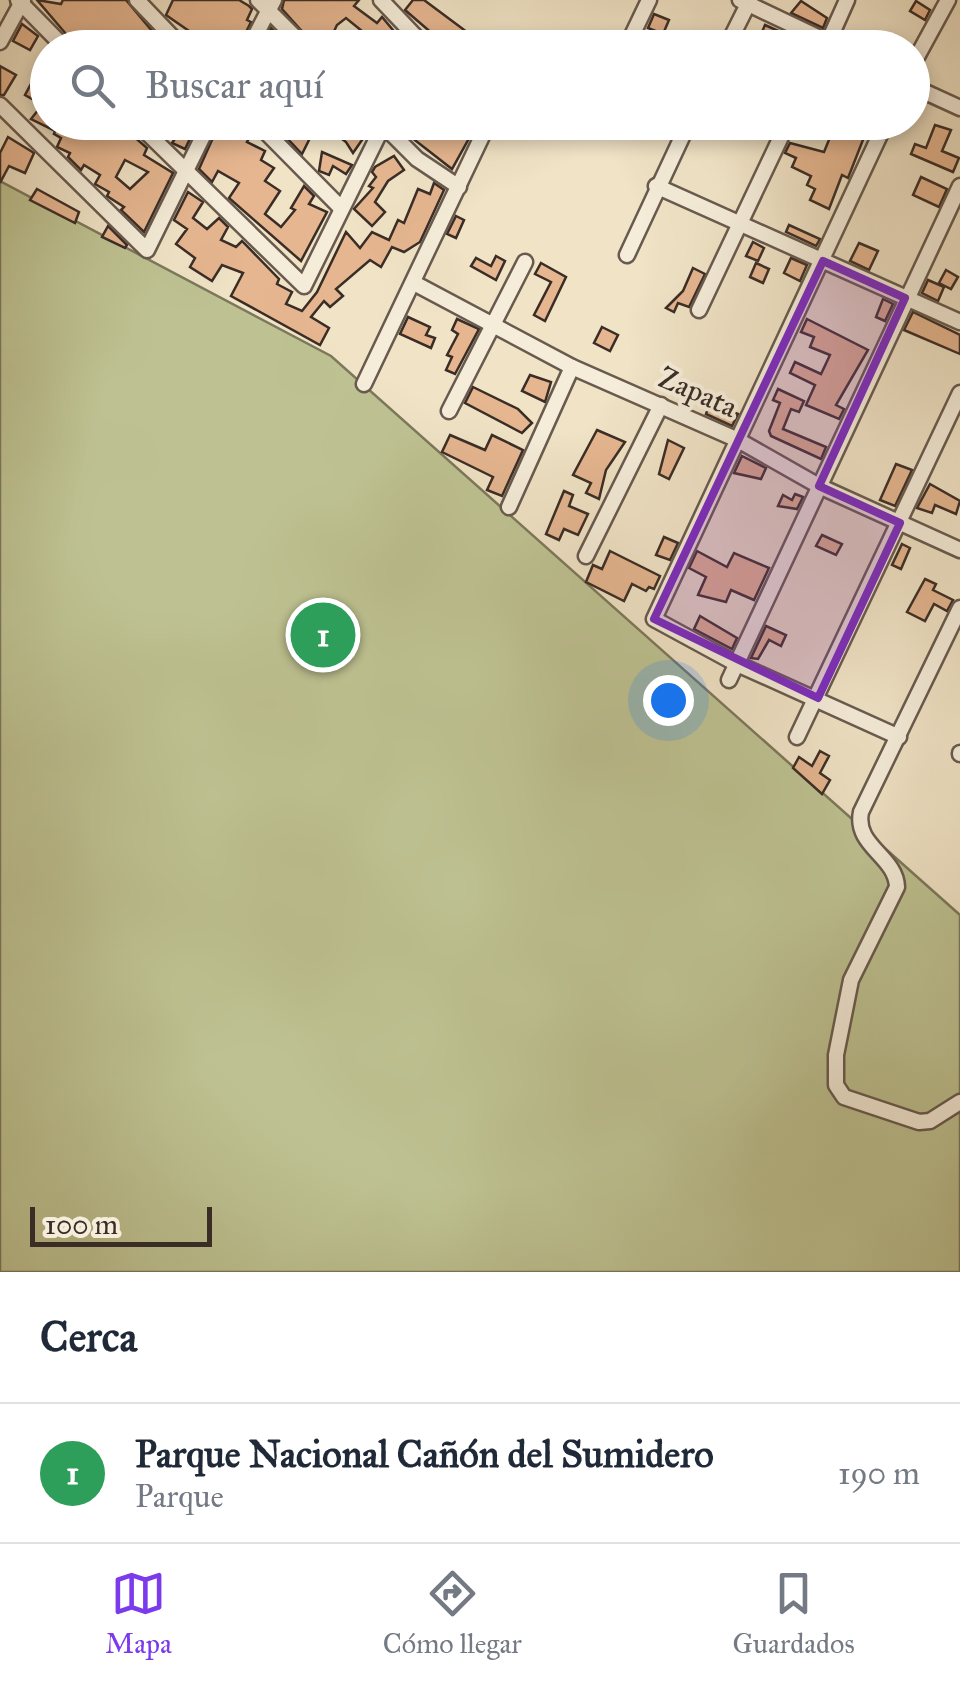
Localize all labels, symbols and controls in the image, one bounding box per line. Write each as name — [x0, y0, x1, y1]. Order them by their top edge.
search box — [30, 30, 930, 140]
icon: search — [65, 58, 120, 113]
text: Buscar aquí — [145, 62, 324, 108]
street label: Zapata — [653, 359, 743, 425]
pin: 1 — [290, 598, 356, 672]
your location — [643, 675, 694, 726]
scale bar — [30, 1202, 212, 1246]
text: 100 m — [45, 1207, 118, 1242]
text: Cerca — [40, 1311, 137, 1363]
text: Parque Nacional Cañón del Sumidero — [135, 1431, 714, 1477]
text: 1 — [66, 1454, 79, 1493]
text: 190 m — [838, 1454, 920, 1493]
text: Parque — [135, 1477, 224, 1516]
tab: Mapa — [105, 1566, 172, 1661]
tab: Cómo llegar — [383, 1566, 522, 1661]
tab: Guardados — [733, 1566, 855, 1661]

